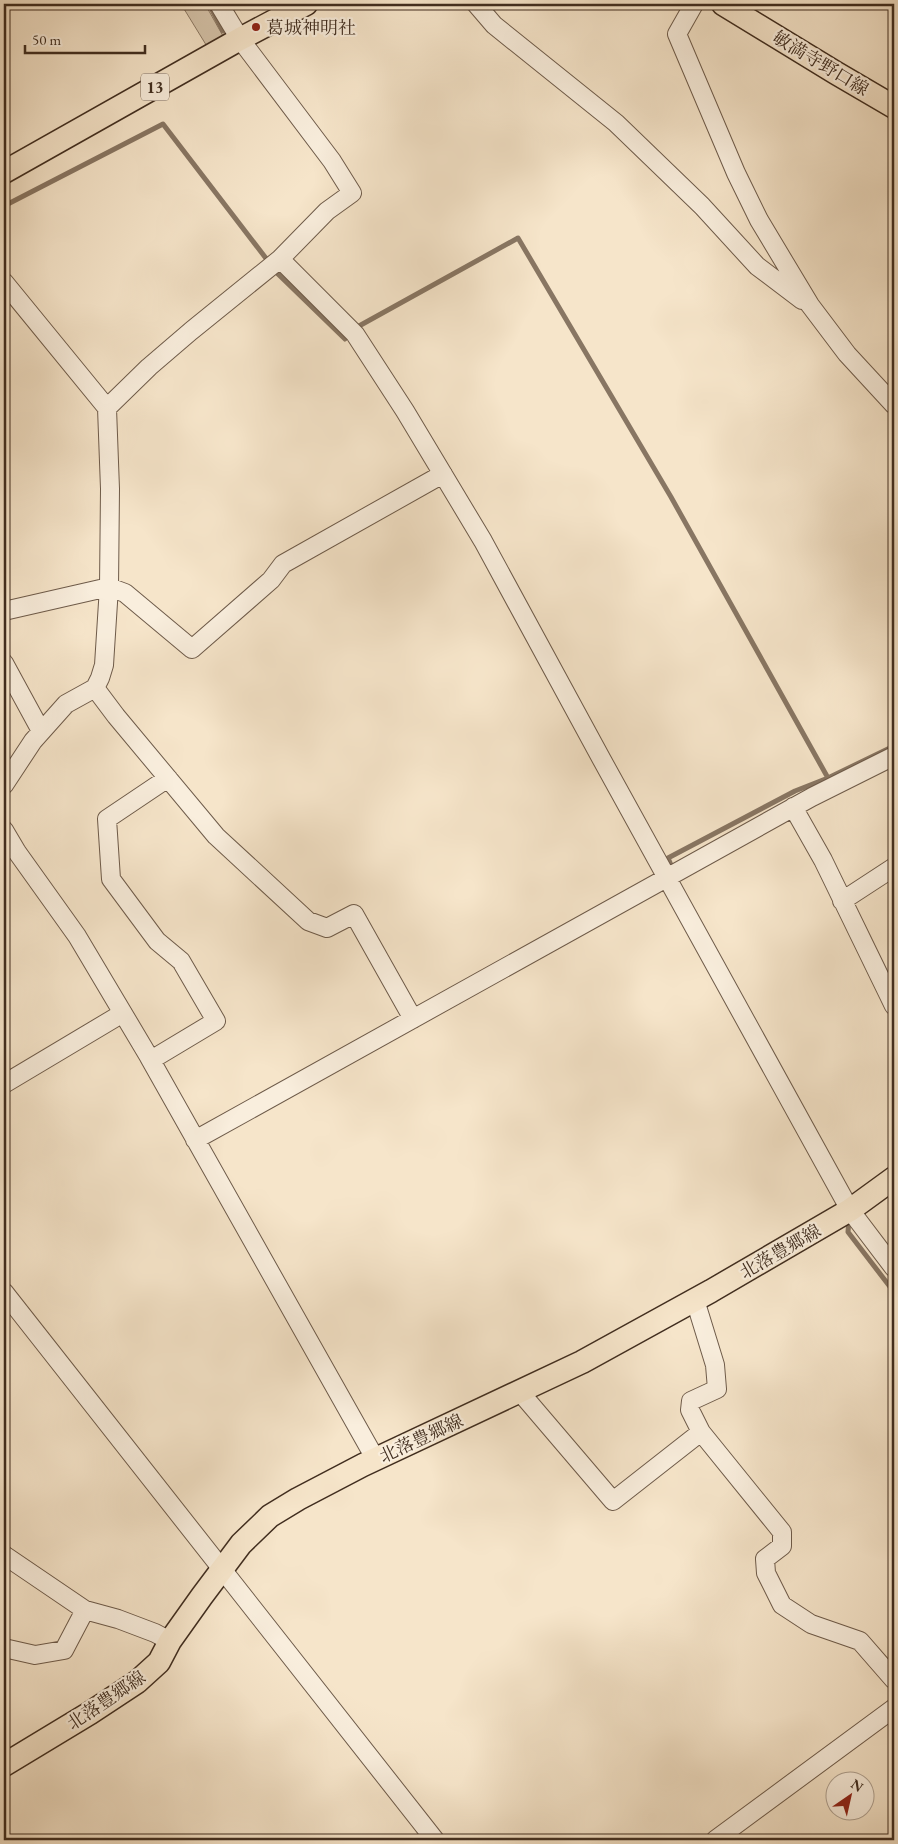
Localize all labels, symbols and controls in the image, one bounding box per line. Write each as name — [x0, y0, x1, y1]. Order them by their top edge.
place label: 葛城神明社 — [266, 16, 356, 39]
marker: 葛城神明社 — [250, 21, 262, 33]
scale bar — [25, 22, 145, 54]
street label: 敏満寺野口線 — [769, 25, 873, 101]
text: 50 m — [32, 30, 61, 49]
road number: 13 — [141, 74, 169, 100]
street label: 北落豊郷線 — [735, 1219, 825, 1283]
street label: 北落豊郷線 — [375, 1409, 467, 1467]
street label: 北落豊郷線 — [62, 1665, 150, 1735]
north arrow — [826, 1772, 876, 1822]
text: N — [848, 1775, 868, 1796]

